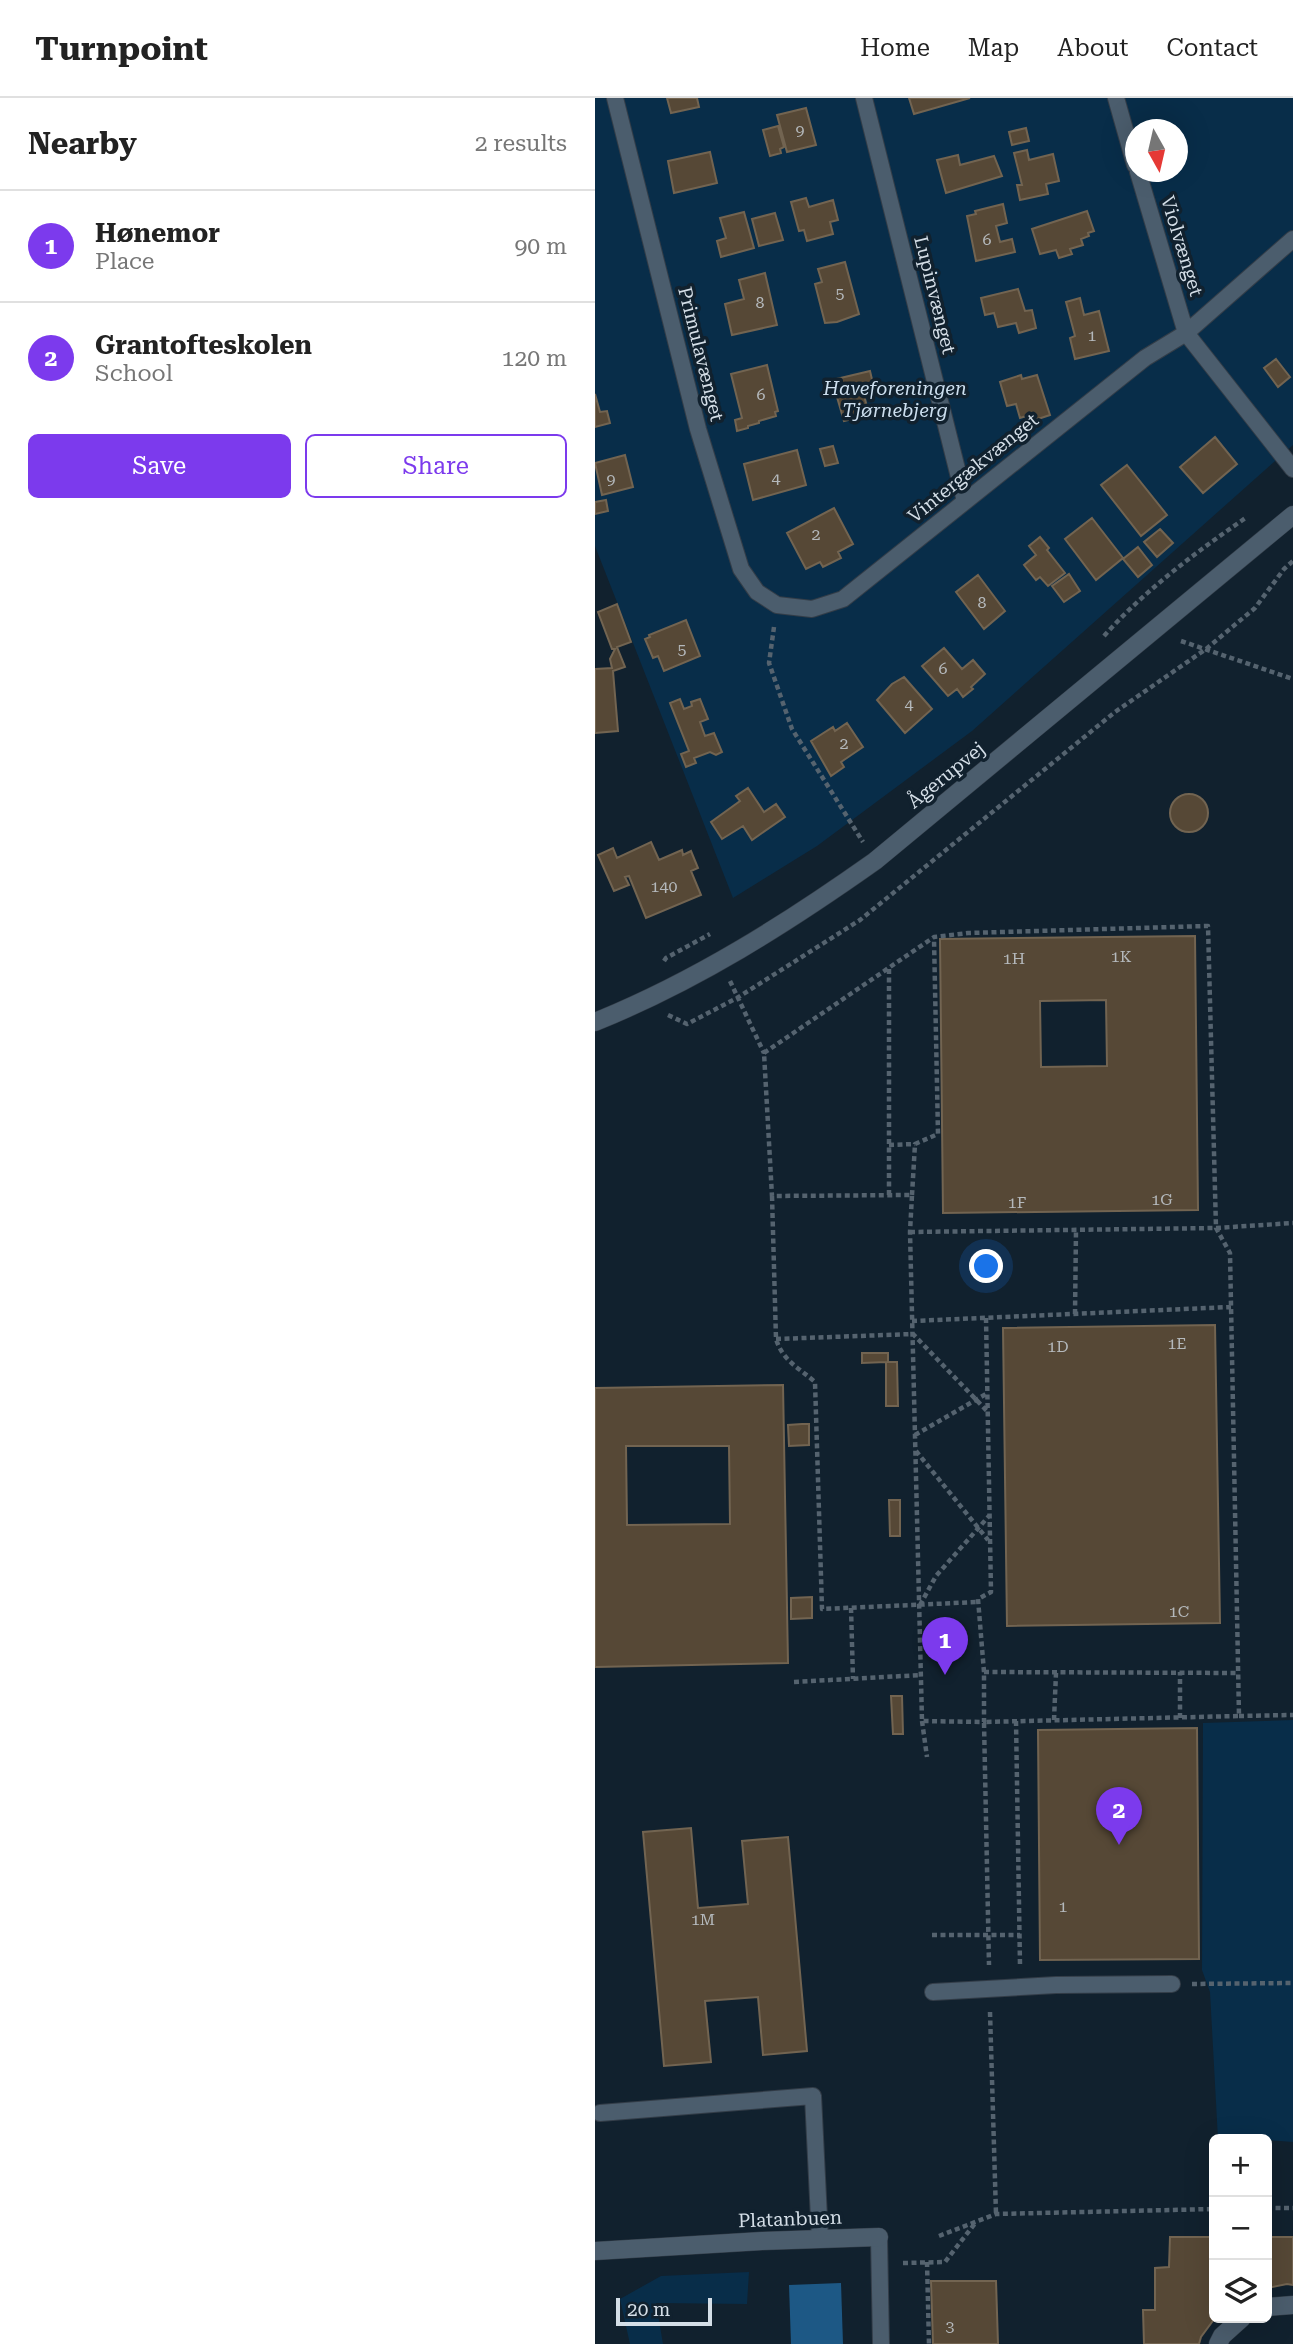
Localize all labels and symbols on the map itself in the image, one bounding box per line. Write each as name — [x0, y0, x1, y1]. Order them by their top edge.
north arrow — [1125, 119, 1188, 182]
house number: 9 — [796, 121, 805, 140]
street label: Violvænget — [1156, 193, 1208, 299]
house number: 6 — [983, 230, 992, 249]
street label: Lupinvænget — [909, 234, 961, 356]
street label: Primulavænget — [673, 284, 729, 424]
house number: 5 — [836, 284, 845, 303]
house number: 8 — [756, 293, 765, 312]
house number: 1 — [1088, 326, 1097, 345]
park label: Haveforeningen Tjørnebjerg — [822, 377, 967, 422]
house number: 6 — [757, 385, 766, 404]
street label: Vintergækvænget — [903, 408, 1043, 528]
house number: 4 — [772, 469, 781, 488]
house number: 9 — [607, 470, 616, 489]
house number: 2 — [812, 525, 821, 544]
house number: 8 — [978, 593, 987, 612]
house number: 5 — [678, 640, 687, 659]
house number: 6 — [939, 659, 948, 678]
house number: 4 — [905, 695, 914, 714]
house number: 2 — [840, 734, 849, 753]
street label: Ågerupvej — [902, 736, 989, 813]
house number: 140 — [651, 877, 677, 896]
house number: 1K — [1111, 947, 1132, 966]
house number: 1H — [1003, 949, 1025, 968]
house number: 1G — [1151, 1190, 1173, 1209]
house number: 1F — [1008, 1193, 1026, 1212]
your location — [969, 1249, 1003, 1283]
house number: 1E — [1167, 1334, 1187, 1353]
house number: 1D — [1047, 1337, 1069, 1356]
house number: 1C — [1169, 1602, 1189, 1621]
pin: 1 — [922, 1617, 968, 1675]
pin: 2 — [1096, 1787, 1142, 1845]
house number: 1 — [1059, 1897, 1068, 1916]
house number: 1M — [691, 1910, 715, 1929]
street label: Platanbuen — [738, 2206, 842, 2232]
scale bar — [616, 2295, 712, 2327]
house number: 3 — [946, 2317, 955, 2336]

